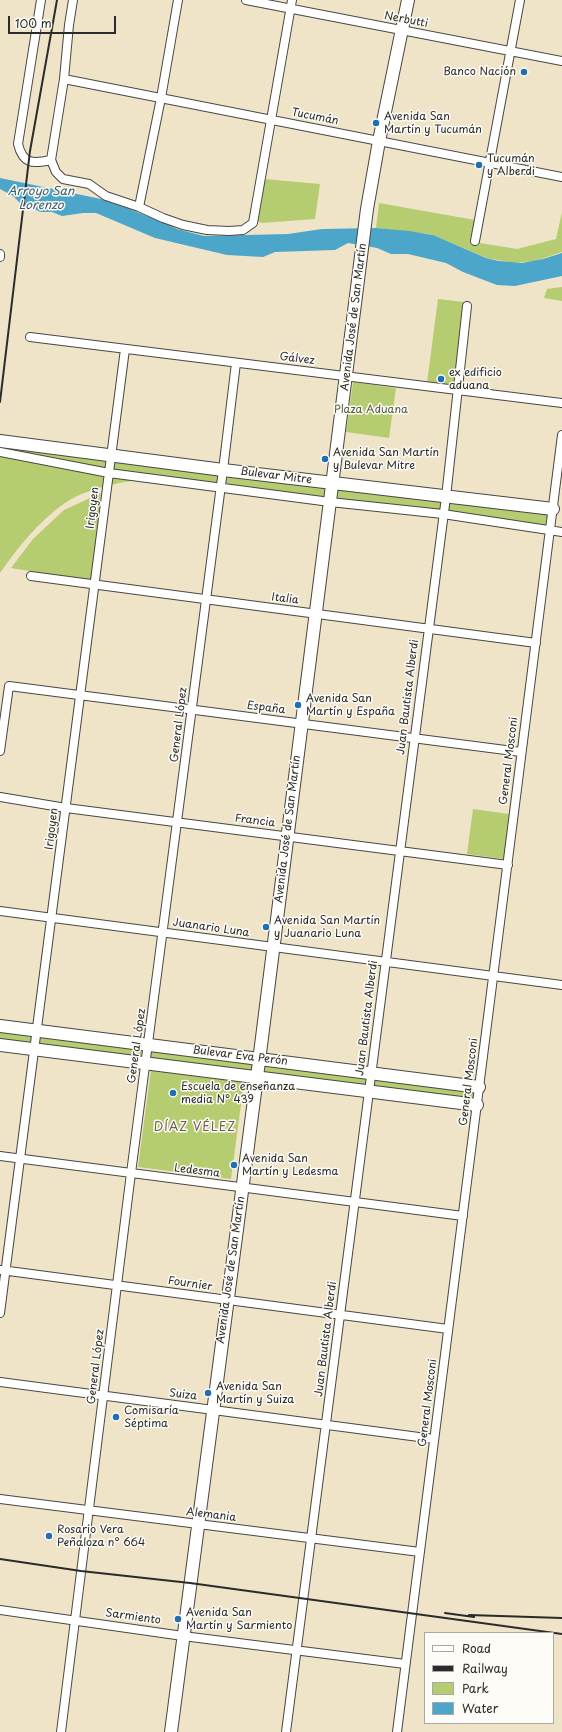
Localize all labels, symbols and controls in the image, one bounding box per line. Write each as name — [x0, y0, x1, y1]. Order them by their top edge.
scale bar — [10, 8, 118, 34]
street label: Nerbutti — [383, 9, 429, 31]
text: 100 m — [15, 14, 52, 32]
place label: Banco Nación — [443, 65, 516, 79]
marker: Banco Nación — [519, 67, 529, 77]
street label: Tucumán — [290, 106, 340, 128]
place label: Avenida San Martín y Tucumán — [384, 110, 482, 136]
marker: Avenida San Martín y Tucumán — [371, 118, 381, 128]
place label: Tucumán y Alberdi — [487, 152, 535, 178]
marker: Tucumán y Alberdi — [474, 160, 484, 170]
water label: Arroyo San Lorenzo — [8, 185, 74, 213]
street label: Avenida José de San Martín — [338, 242, 370, 392]
street label: Gálvez — [279, 350, 315, 368]
place label: ex edificio aduana — [449, 366, 502, 392]
marker: ex edificio aduana — [436, 374, 446, 384]
park label: Plaza Aduana — [334, 403, 408, 417]
place label: Avenida San Martín y Bulevar Mitre — [333, 446, 439, 472]
marker: Avenida San Martín y Bulevar Mitre — [320, 454, 330, 464]
street label: Bulevar Mitre — [239, 465, 313, 487]
street label: Irigoyen — [84, 486, 102, 530]
street label: Italia — [271, 591, 299, 607]
street label: Juan Bautista Alberdi — [394, 639, 422, 755]
street label: General López — [168, 687, 190, 763]
place label: Avenida San Martín y España — [306, 692, 395, 718]
street label: España — [246, 699, 286, 717]
marker: Avenida San Martín y España — [293, 700, 303, 710]
street label: General Mosconi — [497, 716, 521, 806]
street label: Avenida José de San Martín — [272, 754, 304, 904]
street label: Irigoyen — [43, 807, 61, 851]
street label: Francia — [234, 812, 276, 830]
place label: Avenida San Martín y Juanario Luna — [274, 914, 380, 940]
street label: Juanario Luna — [172, 916, 250, 940]
marker: Avenida San Martín y Juanario Luna — [261, 922, 271, 932]
street label: Juan Bautista Alberdi — [353, 960, 381, 1076]
street label: General López — [125, 1008, 149, 1084]
street label: General Mosconi — [457, 1037, 481, 1127]
street label: Bulevar Eva Perón — [191, 1044, 289, 1068]
place label: Escuela de enseñanza media N° 439 — [181, 1080, 295, 1106]
marker: Escuela de enseñanza media N° 439 — [168, 1088, 178, 1098]
district label: DÍAZ VÉLEZ — [153, 1121, 237, 1135]
place label: Avenida San Martín y Ledesma — [242, 1152, 338, 1178]
marker: Avenida San Martín y Ledesma — [229, 1160, 239, 1170]
street label: Ledesma — [173, 1162, 221, 1180]
street label: Avenida José de San Martín — [214, 1195, 248, 1345]
street label: Fournier — [167, 1274, 213, 1294]
street label: Juan Bautista Alberdi — [312, 1281, 340, 1397]
street label: General López — [85, 1329, 107, 1405]
street label: General Mosconi — [416, 1358, 440, 1448]
place label: Avenida San Martín y Suiza — [216, 1380, 294, 1406]
street label: Suiza — [168, 1387, 198, 1403]
marker: Avenida San Martín y Suiza — [203, 1388, 213, 1398]
place label: Comisaría Séptima — [124, 1404, 179, 1430]
marker: Comisaría Séptima — [111, 1412, 121, 1422]
street label: Alemania — [185, 1505, 237, 1525]
place label: Rosario Vera Peñaloza n° 664 — [57, 1523, 145, 1549]
marker: Rosario Vera Peñaloza n° 664 — [44, 1531, 54, 1541]
place label: Avenida San Martín y Sarmiento — [186, 1606, 292, 1632]
street label: Sarmiento — [104, 1607, 162, 1627]
marker: Avenida San Martín y Sarmiento — [173, 1614, 183, 1624]
legend — [424, 1632, 554, 1724]
text: Road — [462, 1639, 491, 1657]
text: Railway — [462, 1659, 508, 1677]
text: Park — [462, 1679, 489, 1697]
text: Water — [462, 1699, 498, 1717]

